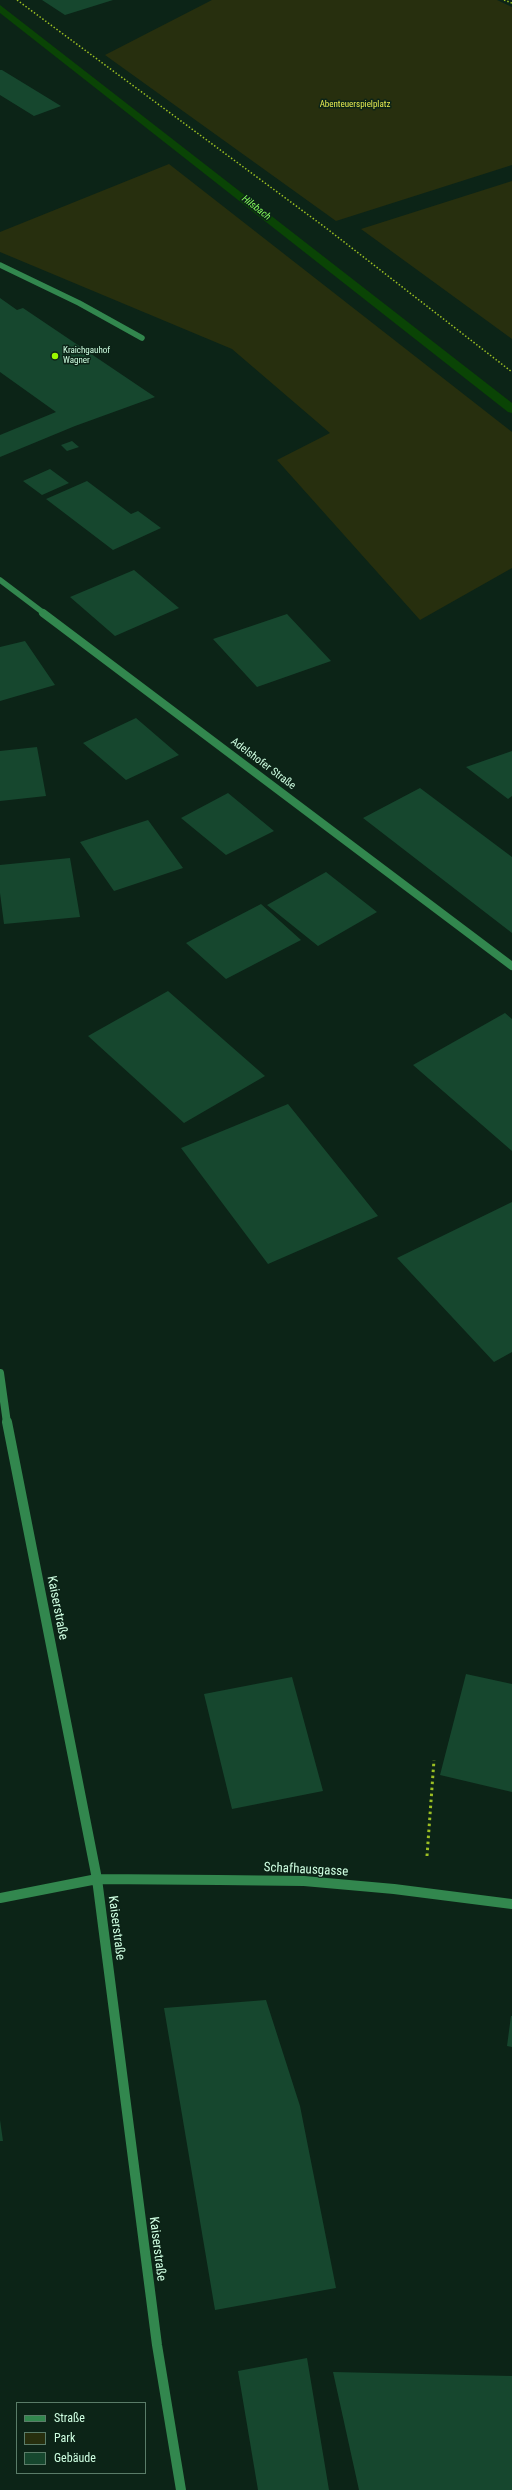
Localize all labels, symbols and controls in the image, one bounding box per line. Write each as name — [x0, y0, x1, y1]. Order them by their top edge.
park label: Abenteuerspielplatz — [320, 100, 390, 110]
water label: Hilsbach — [239, 193, 273, 223]
place label: Kraichgauhof Wagner — [63, 346, 110, 367]
marker: Kraichgauhof Wagner — [50, 351, 60, 361]
street label: Adelshofer Straße — [228, 735, 298, 793]
street label: Kaiserstraße — [43, 1575, 71, 1641]
street label: Schafhausgasse — [263, 1860, 349, 1880]
street label: Kaiserstraße — [104, 1895, 128, 1961]
street label: Kaiserstraße — [145, 2216, 169, 2282]
legend — [16, 2402, 146, 2474]
text: Straße — [54, 2411, 85, 2425]
text: Park — [54, 2431, 75, 2445]
text: Gebäude — [54, 2451, 96, 2465]

